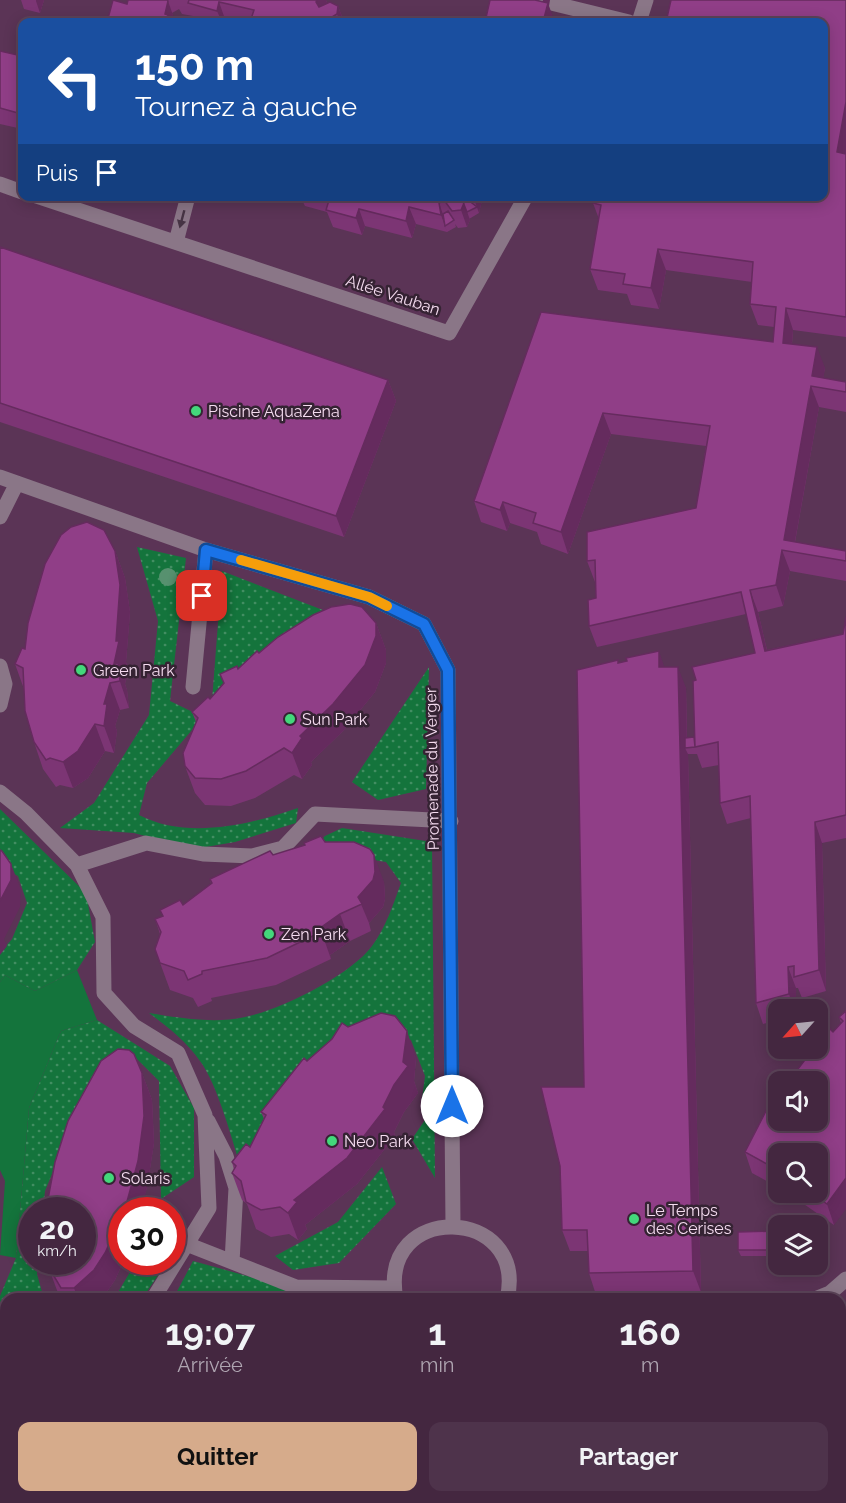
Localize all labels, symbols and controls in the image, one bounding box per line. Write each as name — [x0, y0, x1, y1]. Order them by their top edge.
text: 150 m — [135, 41, 254, 90]
icon: left — [36, 42, 114, 120]
text: Tournez à gauche — [135, 91, 357, 122]
icon: arrive — [90, 156, 123, 189]
text: Puis — [36, 160, 78, 186]
one-way arrow — [177, 211, 186, 229]
street label: Allée Vauban — [343, 271, 443, 319]
place label: Piscine AquaZena — [208, 402, 340, 421]
marker: Piscine AquaZena — [189, 404, 203, 418]
pin — [176, 570, 227, 621]
icon: arrive — [185, 579, 218, 612]
place label: Green Park — [93, 661, 175, 680]
marker: Green Park — [74, 663, 88, 677]
street label: Promenade du Verger — [421, 687, 443, 851]
place label: Sun Park — [302, 710, 368, 729]
marker: Sun Park — [283, 712, 297, 726]
place label: Zen Park — [281, 925, 347, 944]
marker: Zen Park — [262, 927, 276, 941]
north arrow — [768, 999, 828, 1059]
map controls — [768, 999, 828, 1275]
button: sound — [768, 1071, 828, 1131]
position arrow — [420, 1074, 484, 1138]
place label: Neo Park — [344, 1132, 412, 1151]
marker: Neo Park — [325, 1134, 339, 1148]
button: search — [768, 1143, 828, 1203]
place label: Solaris — [121, 1169, 170, 1188]
marker: Solaris — [102, 1171, 116, 1185]
speed limit sign: 30 — [108, 1197, 186, 1275]
place label: Le Temps des Cerises — [646, 1201, 732, 1238]
text: 20 — [39, 1211, 75, 1246]
marker: Le Temps des Cerises — [627, 1212, 641, 1226]
button: layers — [768, 1215, 828, 1275]
text: km/h — [37, 1242, 77, 1260]
text: 19:07 — [165, 1311, 255, 1353]
text: 1 — [428, 1311, 446, 1353]
text: 160 — [619, 1311, 681, 1353]
text: Arrivée — [177, 1353, 243, 1377]
text: min — [420, 1353, 454, 1377]
text: m — [641, 1353, 659, 1377]
button: Quitter — [18, 1422, 417, 1491]
button: Partager — [429, 1422, 828, 1491]

